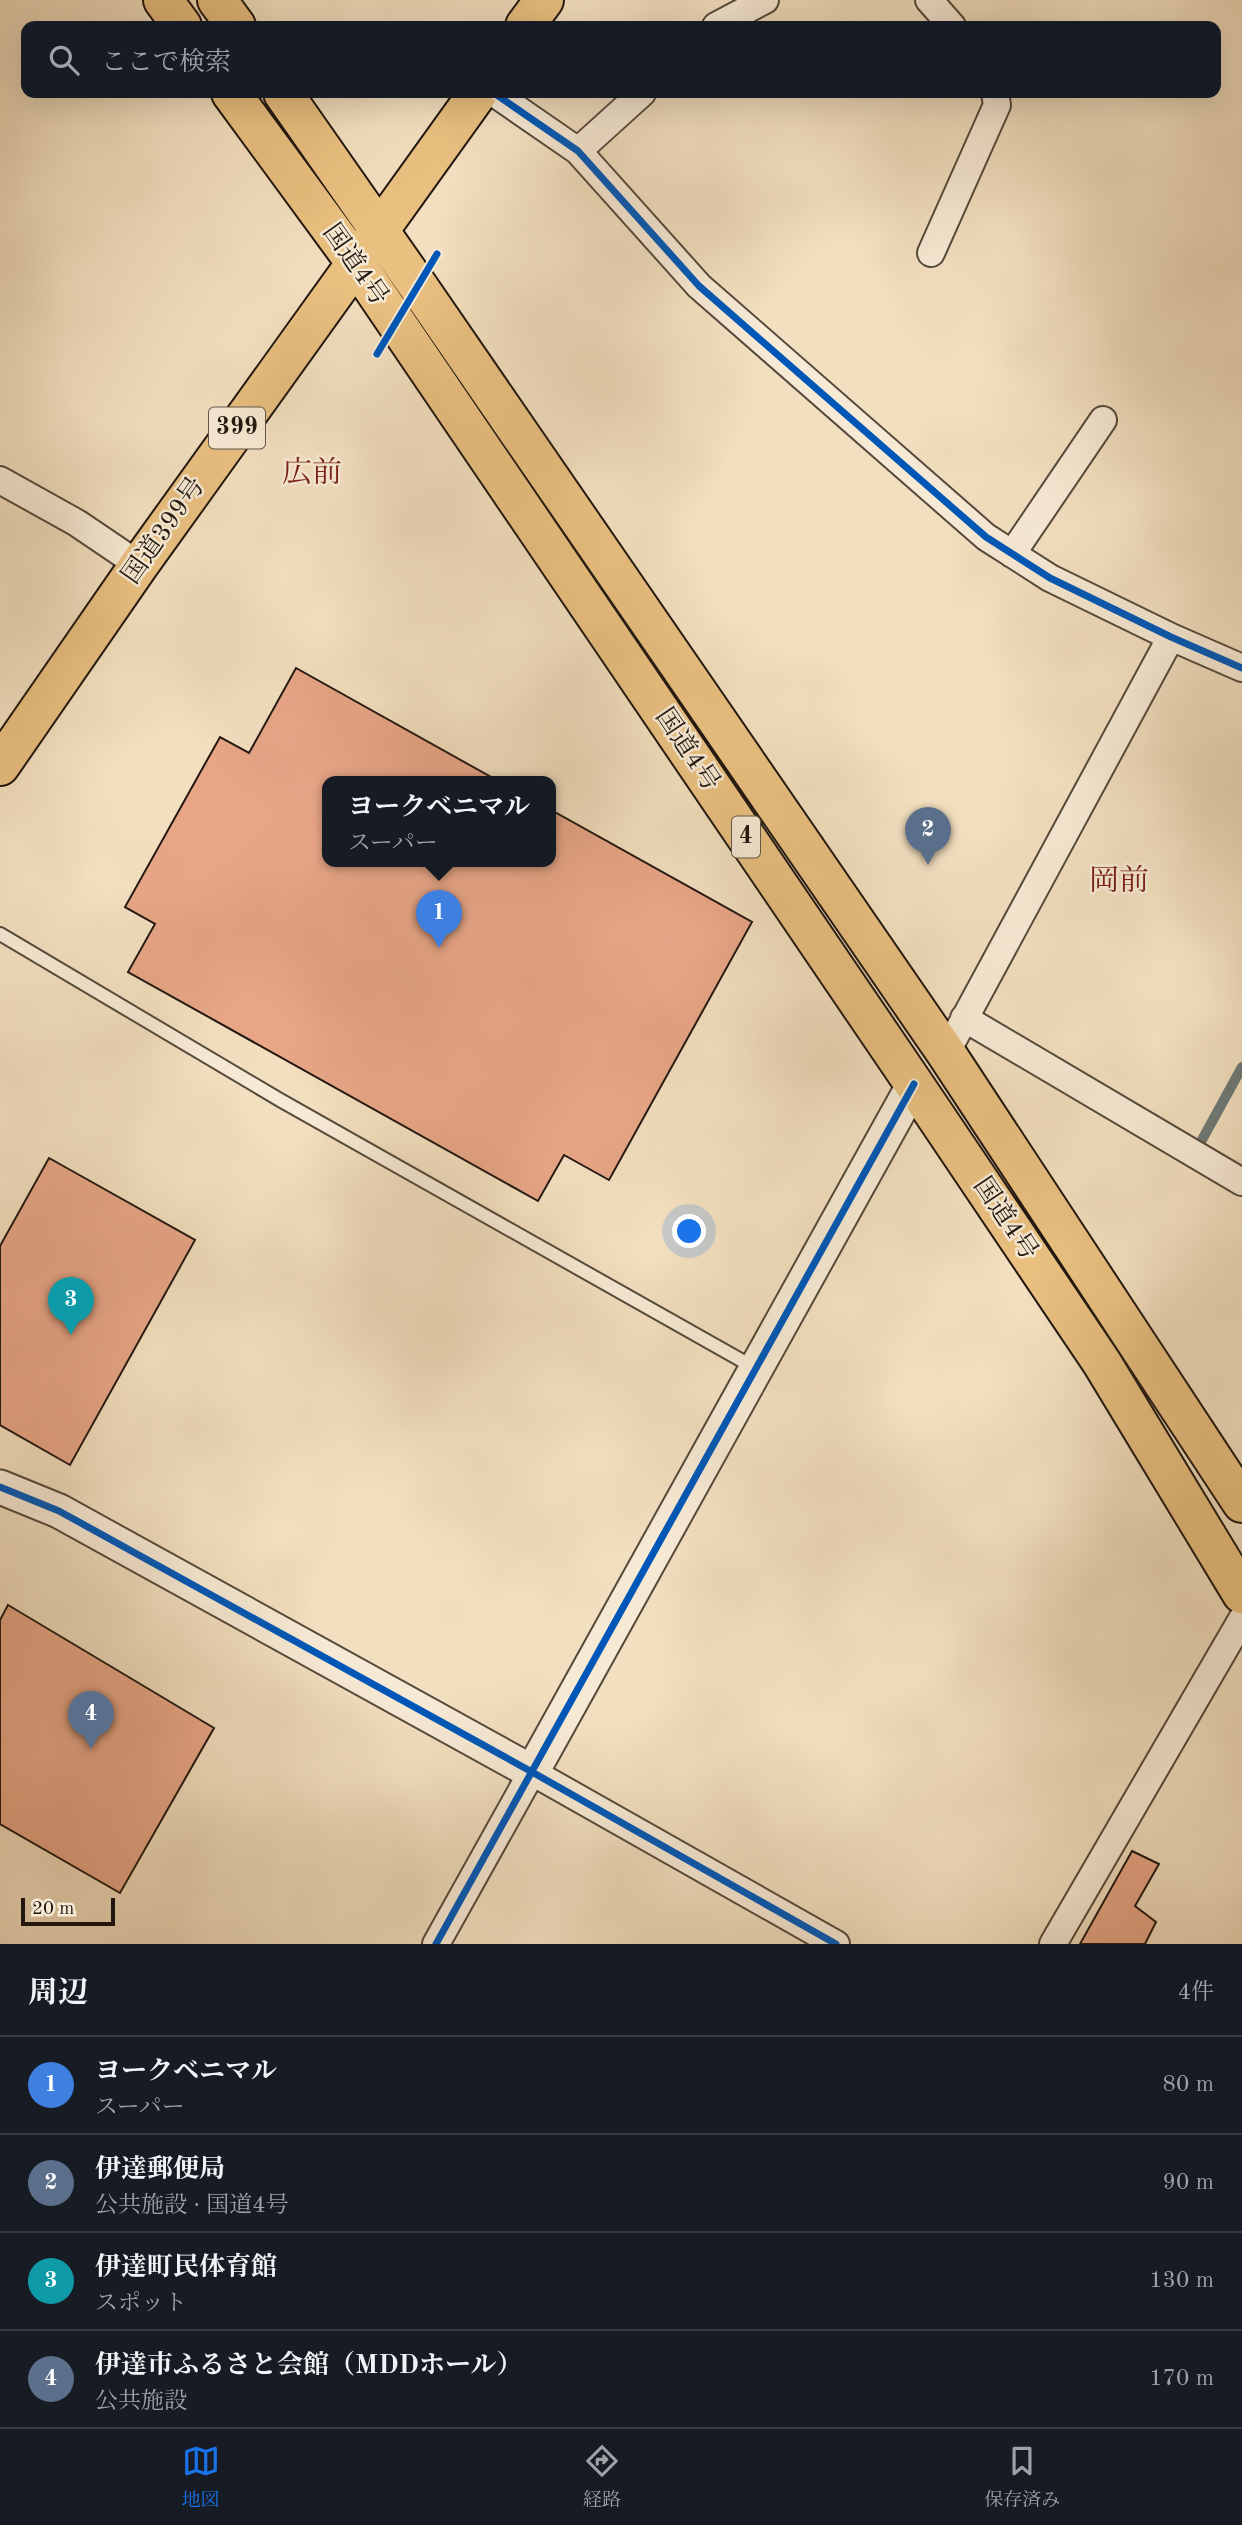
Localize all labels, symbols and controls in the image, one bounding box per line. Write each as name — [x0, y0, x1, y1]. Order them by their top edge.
search box — [21, 21, 1221, 98]
icon: search — [45, 41, 83, 79]
text: ここで検索 — [101, 50, 231, 76]
street label: 国道4号 — [318, 218, 394, 311]
road number: 399 — [209, 408, 265, 448]
district label: 広前 — [282, 456, 342, 489]
street label: 国道399号 — [116, 472, 210, 589]
street label: 国道4号 — [650, 703, 725, 796]
popup — [322, 776, 556, 867]
text: ヨークベニマル — [348, 795, 530, 821]
pin: 2 — [905, 807, 951, 865]
road number: 4 — [732, 816, 760, 858]
text: スーパー — [348, 832, 438, 855]
district label: 岡前 — [1089, 864, 1149, 897]
pin: 1 — [416, 890, 462, 948]
street label: 国道4号 — [968, 1172, 1043, 1265]
your location — [672, 1214, 706, 1248]
pin: 3 — [48, 1277, 94, 1335]
pin: 4 — [68, 1691, 114, 1749]
scale bar — [21, 1895, 116, 1927]
text: 20 m — [32, 1900, 74, 1919]
text: 周辺 — [28, 1979, 88, 2009]
text: 4件 — [1178, 1981, 1214, 2004]
text: ヨークベニマル — [95, 2059, 277, 2085]
text: 1 — [44, 2073, 58, 2096]
text: 80 m — [1163, 2073, 1214, 2096]
text: スーパー — [95, 2096, 185, 2119]
text: 伊達郵便局 — [95, 2157, 225, 2183]
text: 2 — [44, 2171, 58, 2194]
text: 90 m — [1163, 2171, 1214, 2194]
text: 公共施設 · 国道4号 — [95, 2194, 289, 2217]
text: 伊達町民体育館 — [95, 2255, 277, 2281]
text: 3 — [44, 2269, 58, 2292]
text: 130 m — [1149, 2269, 1214, 2292]
text: スポット — [95, 2292, 187, 2315]
text: 伊達市ふるさと会館（MDDホール） — [95, 2353, 523, 2379]
text: 4 — [44, 2367, 58, 2390]
text: 170 m — [1149, 2367, 1214, 2390]
text: 公共施設 — [95, 2390, 187, 2413]
tab: 地図 — [182, 2442, 220, 2513]
tab: 経路 — [583, 2442, 621, 2513]
tab: 保存済み — [984, 2442, 1060, 2513]

